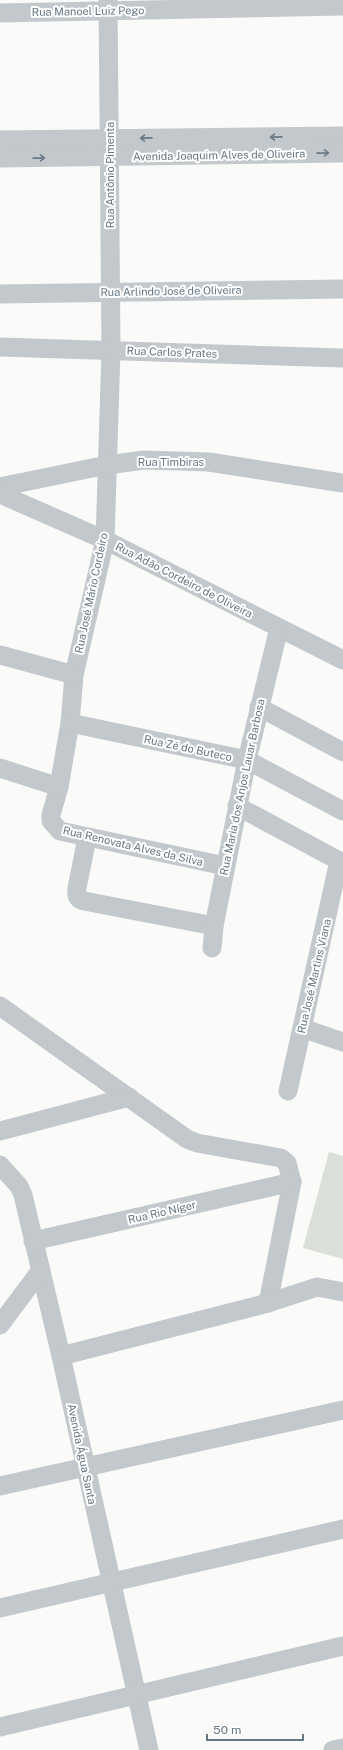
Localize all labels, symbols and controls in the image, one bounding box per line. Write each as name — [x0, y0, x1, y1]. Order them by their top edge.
street label: Rua Manoel Luiz Pego — [32, 4, 144, 18]
street label: Rua Antônio Pimenta — [104, 122, 116, 228]
one-way arrow — [270, 133, 283, 140]
one-way arrow — [140, 134, 153, 142]
street label: Avenida Joaquim Alves de Oliveira — [133, 147, 305, 163]
one-way arrow — [316, 149, 329, 157]
one-way arrow — [32, 154, 45, 162]
street label: Rua Arlindo José de Oliveira — [100, 284, 242, 298]
street label: Rua Carlos Prates — [126, 344, 218, 360]
street label: Rua Timbiras — [138, 456, 205, 468]
street label: Rua José Mário Cordeiro — [72, 532, 110, 654]
street label: Rua Adão Cordeiro de Oliveira — [113, 540, 255, 620]
street label: Rua Maria dos Anjos Lauar Barbosa — [217, 698, 267, 876]
street label: Rua Zé do Buteco — [143, 733, 233, 763]
street label: Rua Renovata Alves da Silva — [62, 824, 204, 868]
street label: Rua José Martins Viana — [295, 918, 333, 1034]
street label: Rua Rio Níger — [127, 1198, 197, 1226]
street label: Avenida Água Santa — [65, 1402, 100, 1505]
scale bar — [207, 1716, 303, 1742]
text: 50 m — [213, 1723, 241, 1737]

